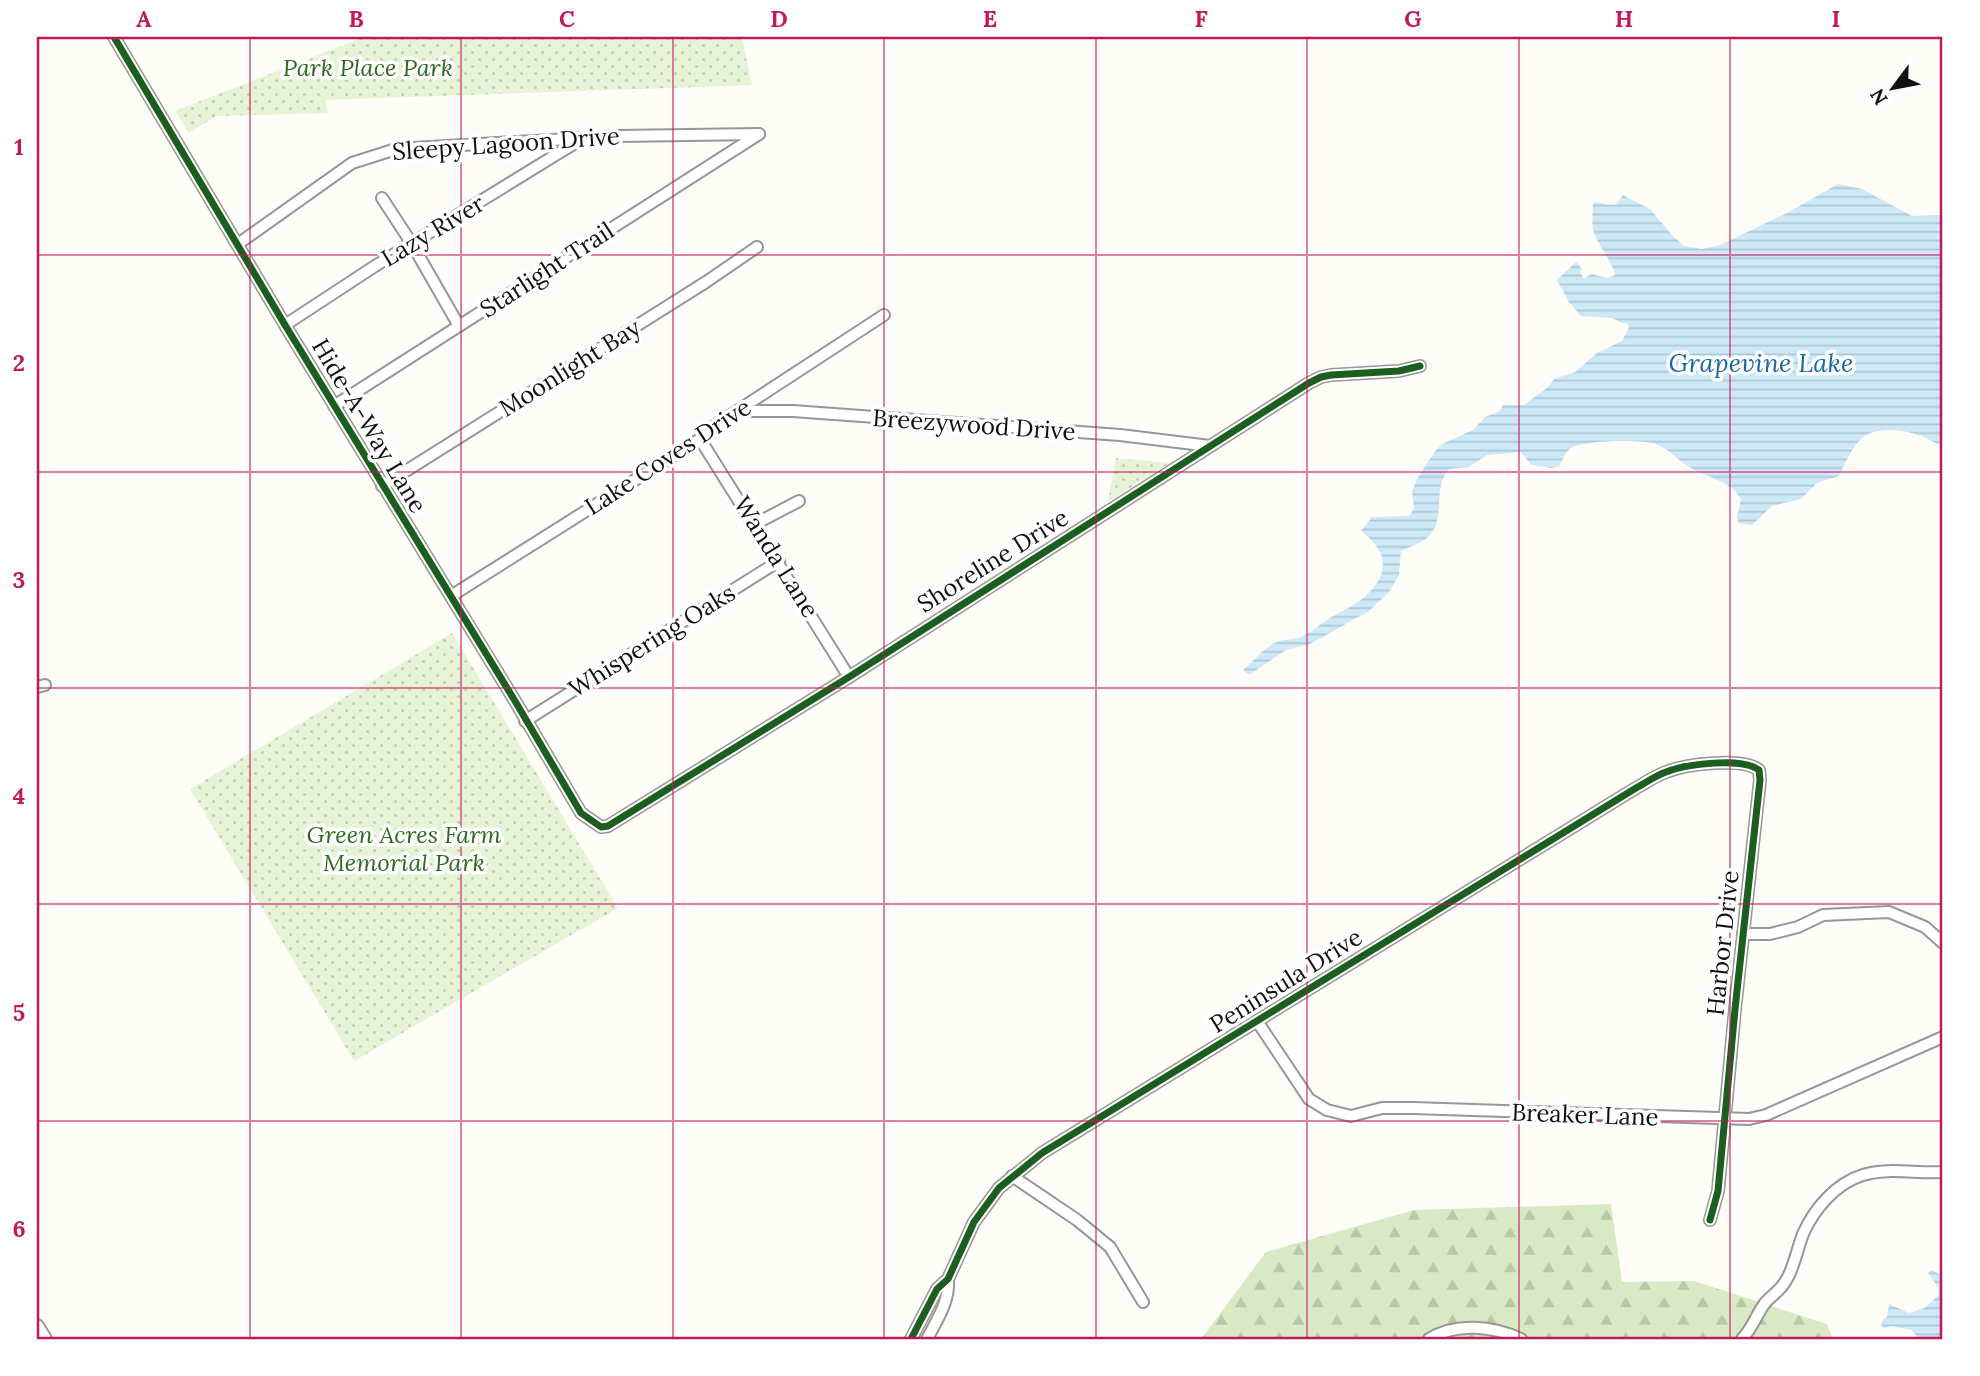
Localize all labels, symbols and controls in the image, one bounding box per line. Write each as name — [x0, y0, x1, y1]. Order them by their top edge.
text: A — [136, 4, 152, 33]
text: B — [348, 4, 364, 33]
text: C — [559, 4, 575, 33]
text: D — [770, 4, 788, 33]
text: E — [983, 4, 997, 33]
text: F — [1194, 4, 1208, 33]
text: G — [1404, 4, 1422, 33]
text: H — [1615, 4, 1633, 33]
text: I — [1832, 4, 1840, 33]
park label: Park Place Park — [283, 52, 453, 83]
north arrow — [1857, 52, 1927, 122]
text: N — [1864, 84, 1893, 110]
street label: Sleepy Lagoon Drive — [391, 120, 621, 167]
text: 1 — [14, 132, 24, 161]
street label: Lazy River — [375, 187, 491, 274]
street label: Starlight Trail — [474, 215, 619, 324]
street label: Moonlight Bay — [493, 312, 647, 423]
street label: Hide-A-Way Lane — [305, 333, 434, 519]
water label: Grapevine Lake — [1669, 346, 1853, 379]
text: 2 — [13, 348, 25, 377]
street label: Lake Coves Drive — [579, 391, 757, 522]
street label: Breezywood Drive — [871, 402, 1077, 447]
street label: Wanda Lane — [727, 490, 826, 623]
street label: Shoreline Drive — [911, 502, 1074, 619]
text: 3 — [13, 565, 25, 594]
street label: Whispering Oaks — [563, 577, 741, 704]
text: 4 — [13, 781, 25, 810]
park label: Green Acres Farm Memorial Park — [307, 819, 501, 878]
street label: Harbor Drive — [1699, 869, 1746, 1017]
street label: Peninsula Drive — [1204, 921, 1368, 1040]
text: 5 — [13, 998, 25, 1027]
street label: Breaker Lane — [1511, 1096, 1659, 1133]
text: 6 — [12, 1214, 26, 1243]

